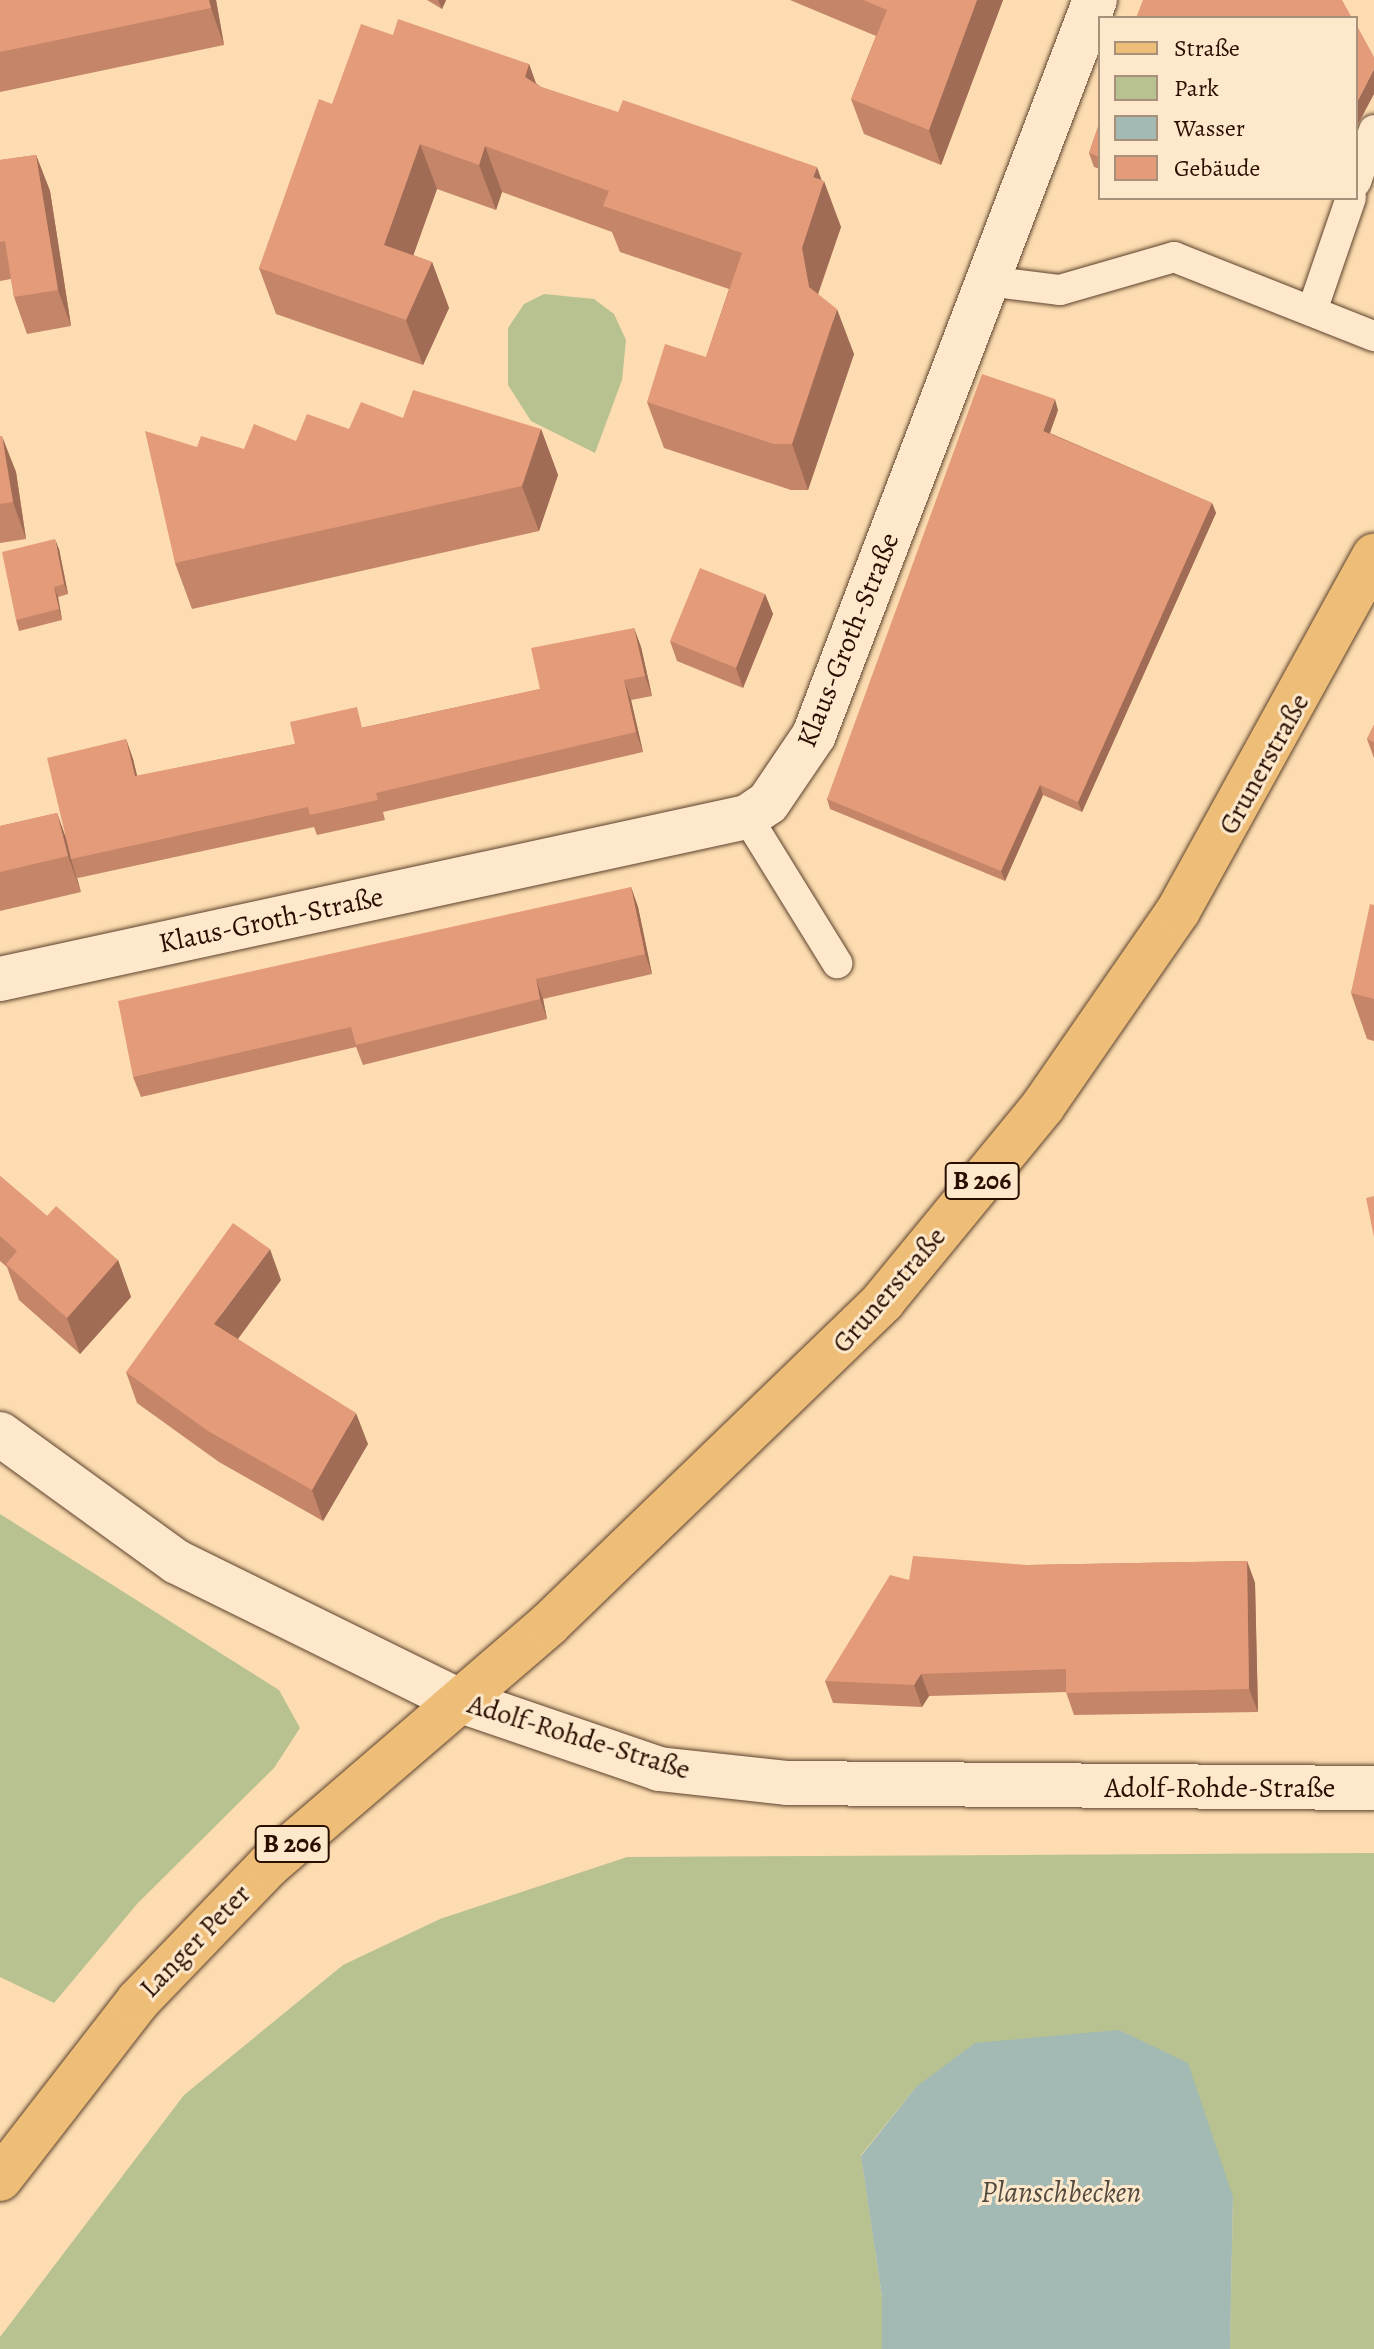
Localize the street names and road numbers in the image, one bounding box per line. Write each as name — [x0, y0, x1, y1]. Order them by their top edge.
street label: Klaus-Groth-Straße — [790, 528, 906, 752]
street label: Grunerstraße — [1212, 688, 1316, 840]
street label: Klaus-Groth-Straße — [156, 880, 386, 960]
road number: B 206 — [944, 1159, 1020, 1203]
street label: Grunerstraße — [825, 1220, 953, 1360]
street label: Adolf-Rohde-Straße — [464, 1687, 694, 1787]
street label: Adolf-Rohde-Straße — [1105, 1771, 1335, 1805]
road number: B 206 — [254, 1822, 330, 1866]
street label: Langer Peter — [133, 1877, 257, 2005]

